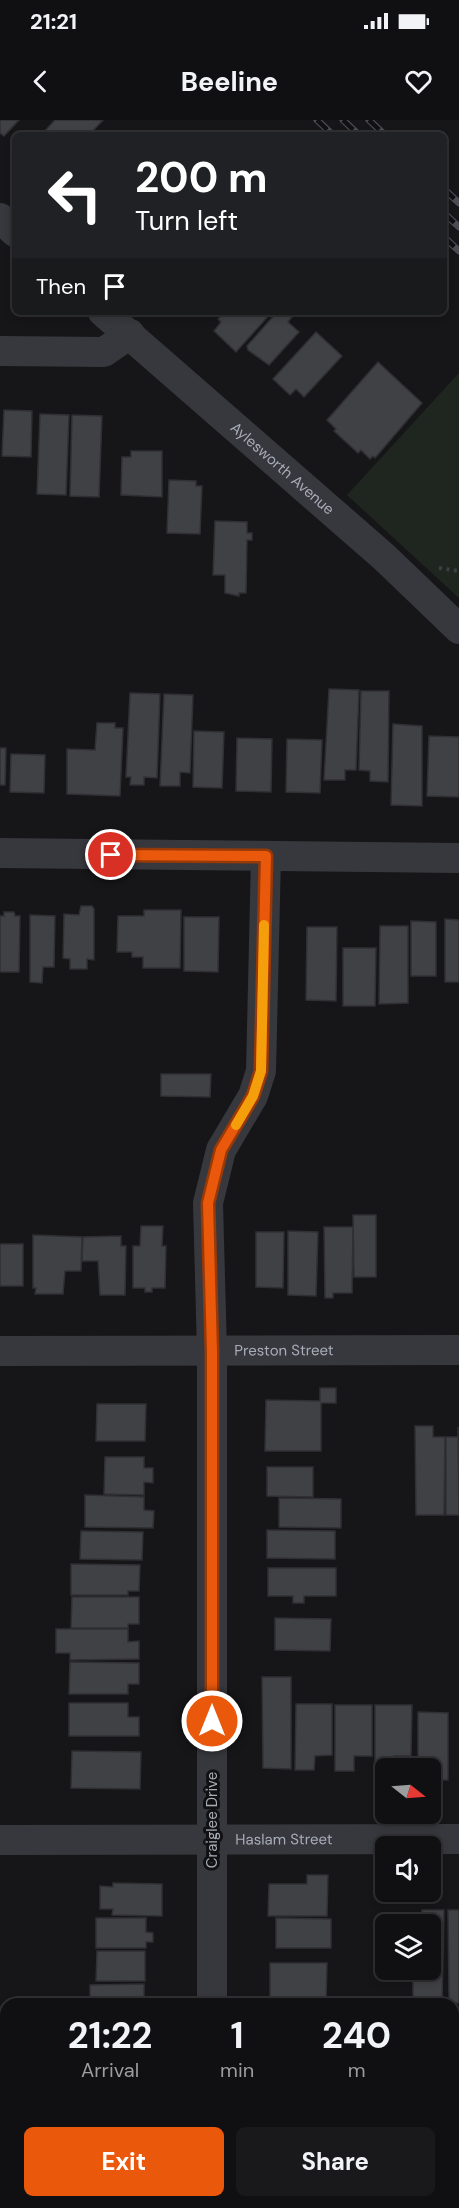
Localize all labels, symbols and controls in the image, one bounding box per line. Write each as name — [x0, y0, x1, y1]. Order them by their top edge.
text: 21:21 — [30, 7, 77, 36]
text: Beeline — [181, 64, 278, 99]
icon: back — [24, 65, 57, 98]
icon: heart — [402, 65, 435, 98]
text: 200 m — [135, 150, 268, 205]
icon: left — [36, 156, 114, 234]
text: Turn left — [135, 203, 238, 238]
icon: arrive — [98, 270, 131, 303]
text: Then — [36, 272, 86, 301]
street label: Aylesworth Avenue — [226, 418, 339, 519]
pin — [85, 829, 136, 880]
icon: arrive — [94, 838, 127, 871]
street label: Preston Street — [234, 1340, 334, 1360]
position arrow — [180, 1689, 244, 1753]
north arrow — [375, 1758, 441, 1824]
map controls — [375, 1758, 441, 1980]
street label: Craiglee Drive — [202, 1772, 222, 1868]
street label: Haslam Street — [235, 1829, 333, 1849]
button: sound — [375, 1836, 441, 1902]
button: layers — [375, 1914, 441, 1980]
text: 21:22 — [68, 2012, 152, 2059]
text: 1 — [231, 2012, 244, 2059]
text: 240 — [322, 2012, 391, 2059]
text: Arrival — [81, 2057, 139, 2083]
text: min — [220, 2057, 254, 2083]
text: m — [348, 2057, 365, 2083]
button: Exit — [24, 2127, 224, 2196]
button: Share — [236, 2127, 435, 2196]

